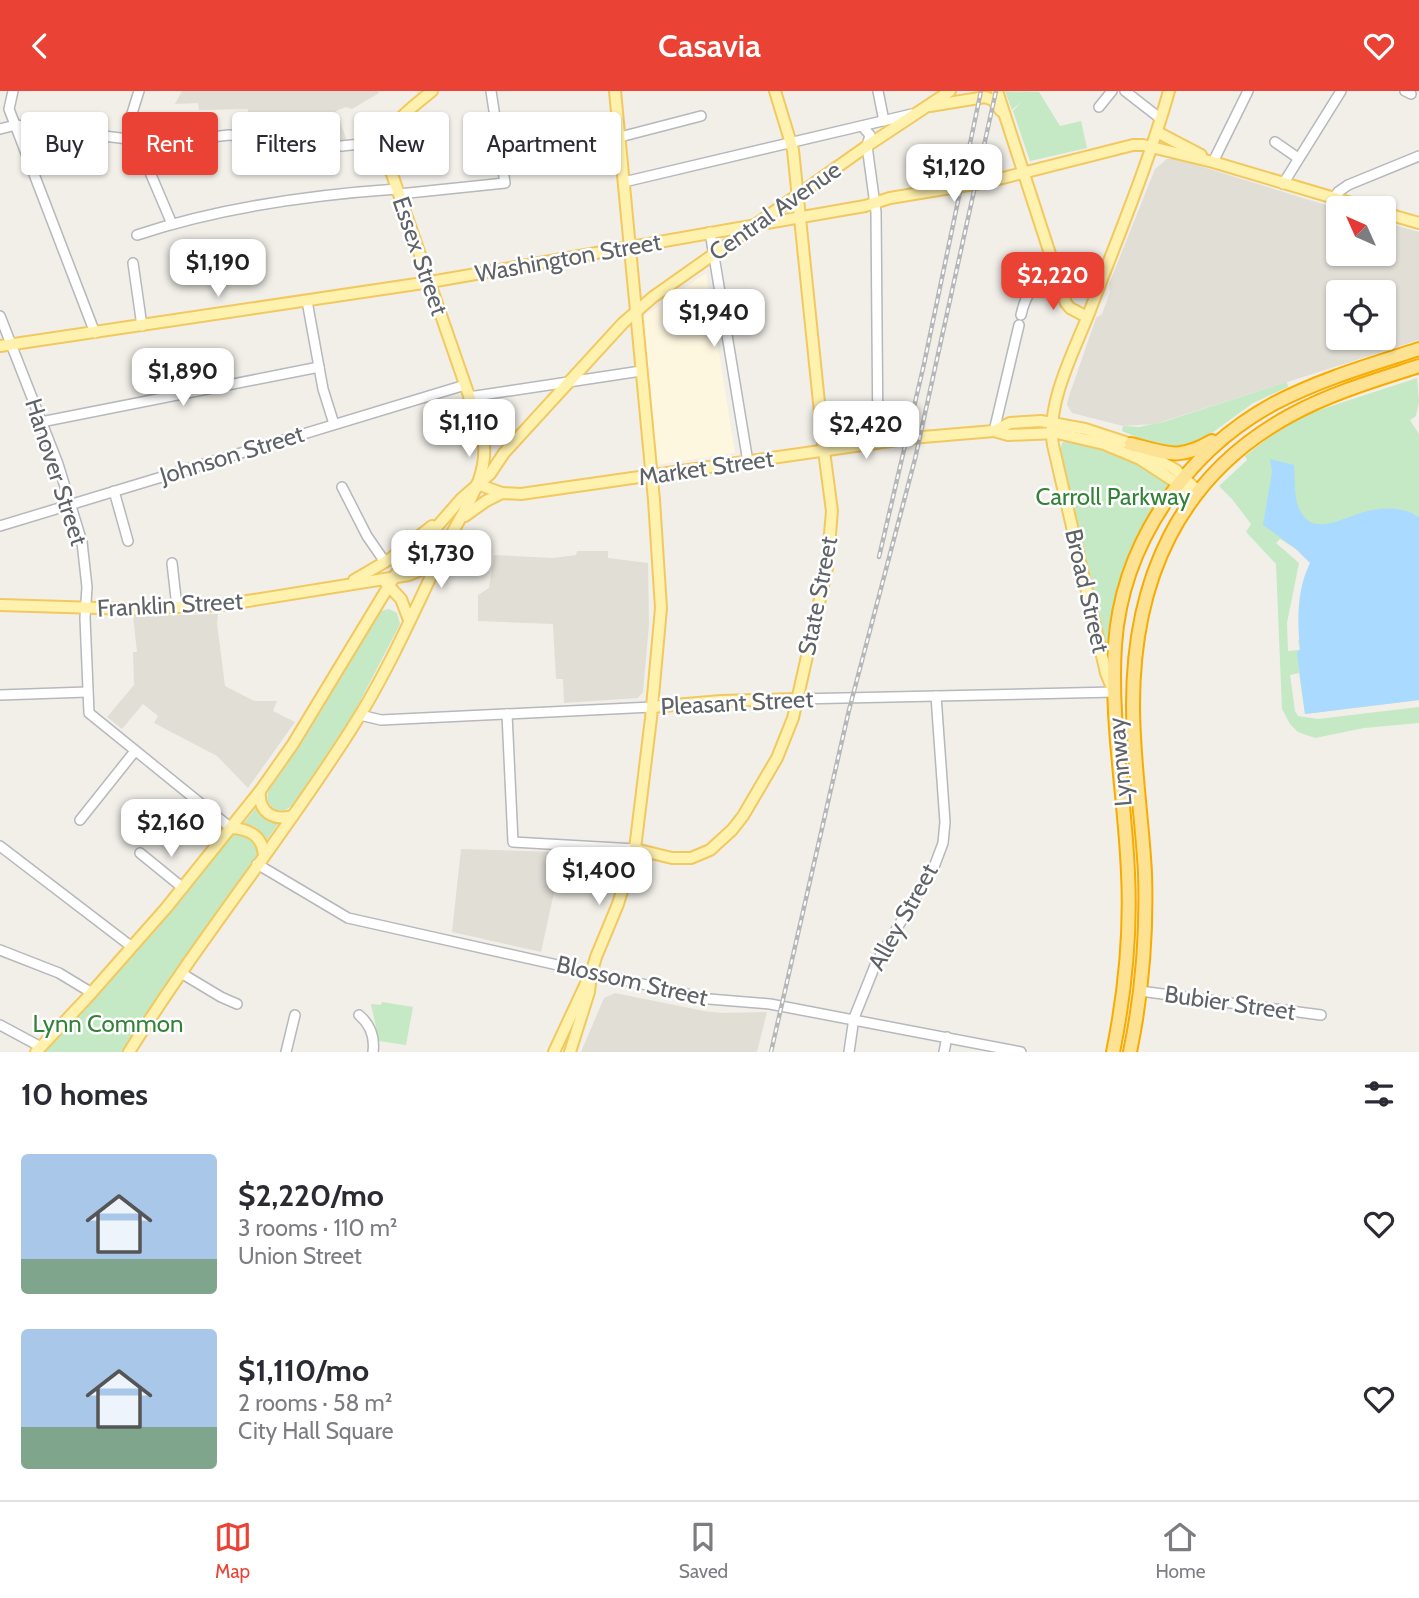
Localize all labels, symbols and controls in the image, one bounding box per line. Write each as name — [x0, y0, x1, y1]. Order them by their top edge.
text: Casavia — [658, 26, 761, 65]
icon: back — [21, 27, 59, 65]
icon: heart — [1360, 27, 1398, 65]
chip: Buy — [21, 112, 108, 175]
chip: Rent — [122, 112, 218, 175]
chip: Filters — [232, 112, 340, 175]
chip: New — [354, 112, 449, 175]
chip: Apartment — [463, 112, 621, 175]
pin: $1,120 — [897, 145, 1011, 204]
text: $1,120 — [922, 153, 986, 181]
street label: Central Avenue — [703, 155, 846, 267]
street label: Essex Street — [387, 193, 454, 319]
north arrow — [1326, 196, 1396, 266]
map controls — [1326, 196, 1396, 350]
street label: Washington Street — [473, 227, 663, 288]
pin: $1,190 — [161, 239, 275, 299]
text: $1,190 — [186, 248, 250, 276]
pin: $2,220 — [996, 253, 1110, 312]
text: $2,220 — [1017, 261, 1089, 289]
button: locate — [1326, 280, 1396, 350]
pin: $1,940 — [657, 289, 771, 349]
text: $1,940 — [679, 298, 749, 326]
pin: $1,890 — [126, 349, 240, 408]
text: $1,890 — [148, 357, 218, 385]
street label: Hanover Street — [19, 395, 94, 549]
pin: $1,110 — [412, 399, 526, 459]
pin: $2,420 — [809, 401, 923, 461]
text: $1,110 — [439, 408, 499, 436]
text: $2,420 — [829, 410, 903, 438]
street label: Johnson Street — [155, 419, 307, 490]
street label: Market Street — [637, 444, 775, 491]
park label: Carroll Parkway — [1036, 482, 1190, 511]
street label: Broad Street — [1059, 526, 1116, 656]
pin: $1,730 — [384, 531, 498, 590]
street label: State Street — [792, 534, 843, 658]
text: $1,730 — [407, 539, 475, 567]
street label: Franklin Street — [96, 586, 244, 623]
street label: Pleasant Street — [660, 684, 814, 721]
street label: Lynnway — [1101, 716, 1138, 808]
pin: $2,160 — [114, 799, 228, 859]
text: $2,160 — [137, 808, 205, 836]
pin: $1,400 — [542, 847, 656, 907]
text: $1,400 — [562, 856, 636, 884]
street label: Alley Street — [861, 858, 944, 975]
street label: Blossom Street — [554, 949, 710, 1012]
street label: Bubier Street — [1163, 979, 1298, 1026]
park label: Lynn Common — [33, 1009, 183, 1038]
icon: filters — [1360, 1075, 1398, 1113]
text: 10 homes — [21, 1076, 148, 1113]
text: $2,220/mo — [238, 1177, 384, 1214]
icon: home — [77, 1182, 161, 1266]
icon: heart — [1360, 1205, 1398, 1243]
text: 3 rooms · 110 m² — [238, 1214, 397, 1242]
text: Union Street — [238, 1242, 362, 1270]
text: $1,110/mo — [238, 1352, 369, 1389]
icon: home — [77, 1357, 161, 1441]
icon: heart — [1360, 1380, 1398, 1418]
text: 2 rooms · 58 m² — [238, 1389, 392, 1417]
text: City Hall Square — [238, 1417, 393, 1445]
tab: Map — [214, 1518, 252, 1583]
tab: Saved — [679, 1518, 728, 1583]
tab: Home — [1155, 1518, 1205, 1583]

